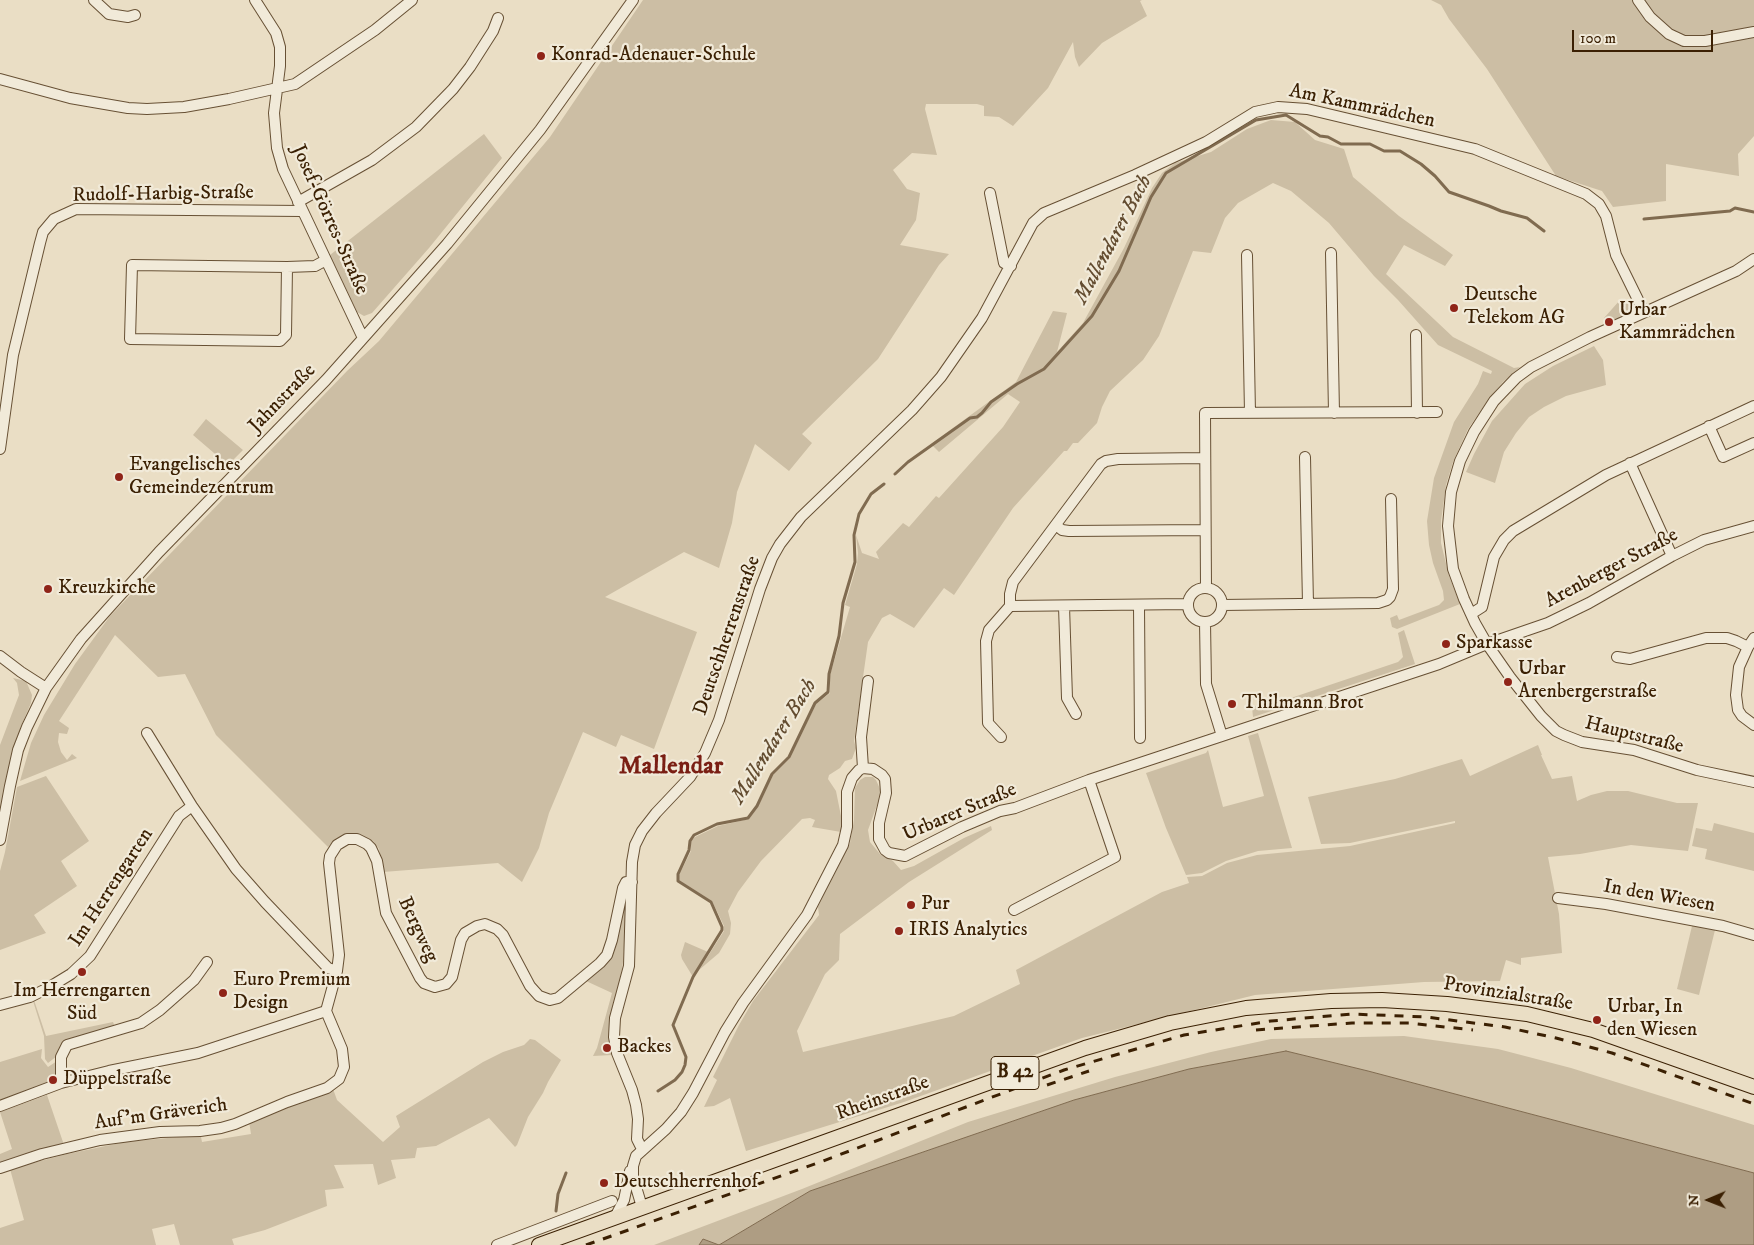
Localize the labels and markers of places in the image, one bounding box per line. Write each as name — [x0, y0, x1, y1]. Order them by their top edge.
place label: Konrad-Adenauer-Schule — [551, 44, 756, 68]
marker: Konrad-Adenauer-Schule — [535, 50, 547, 62]
place label: Deutsche Telekom AG — [1464, 284, 1565, 331]
place label: Urbar Kammrädchen — [1619, 299, 1735, 346]
marker: Deutsche Telekom AG — [1448, 302, 1460, 314]
marker: Urbar Kammrädchen — [1603, 316, 1615, 328]
place label: Evangelisches Gemeindezentrum — [129, 454, 274, 501]
marker: Evangelisches Gemeindezentrum — [113, 471, 125, 483]
place label: Kreuzkirche — [58, 577, 156, 601]
marker: Kreuzkirche — [42, 583, 54, 595]
place label: Sparkasse — [1456, 632, 1532, 656]
marker: Sparkasse — [1440, 638, 1452, 650]
place label: Urbar Arenbergerstraße — [1518, 658, 1657, 705]
marker: Urbar Arenbergerstraße — [1502, 676, 1514, 688]
place label: Thilmann Brot — [1242, 692, 1364, 716]
marker: Thilmann Brot — [1226, 698, 1238, 710]
place label: Pur — [921, 893, 950, 917]
marker: Pur — [905, 899, 917, 911]
place label: IRIS Analytics — [909, 919, 1027, 943]
marker: IRIS Analytics — [893, 925, 905, 937]
marker: Im Herrengarten Süd — [76, 966, 88, 978]
place label: Euro Premium Design — [233, 969, 350, 1016]
place label: Im Herrengarten Süd — [14, 980, 150, 1027]
marker: Euro Premium Design — [217, 987, 229, 999]
place label: Urbar, In den Wiesen — [1607, 996, 1697, 1043]
marker: Urbar, In den Wiesen — [1591, 1014, 1603, 1026]
place label: Backes — [617, 1036, 671, 1060]
marker: Backes — [601, 1042, 613, 1054]
place label: Düppelstraße — [63, 1068, 171, 1092]
marker: Düppelstraße — [47, 1074, 59, 1086]
place label: Deutschherrenhof — [614, 1171, 758, 1195]
marker: Deutschherrenhof — [598, 1177, 610, 1189]

